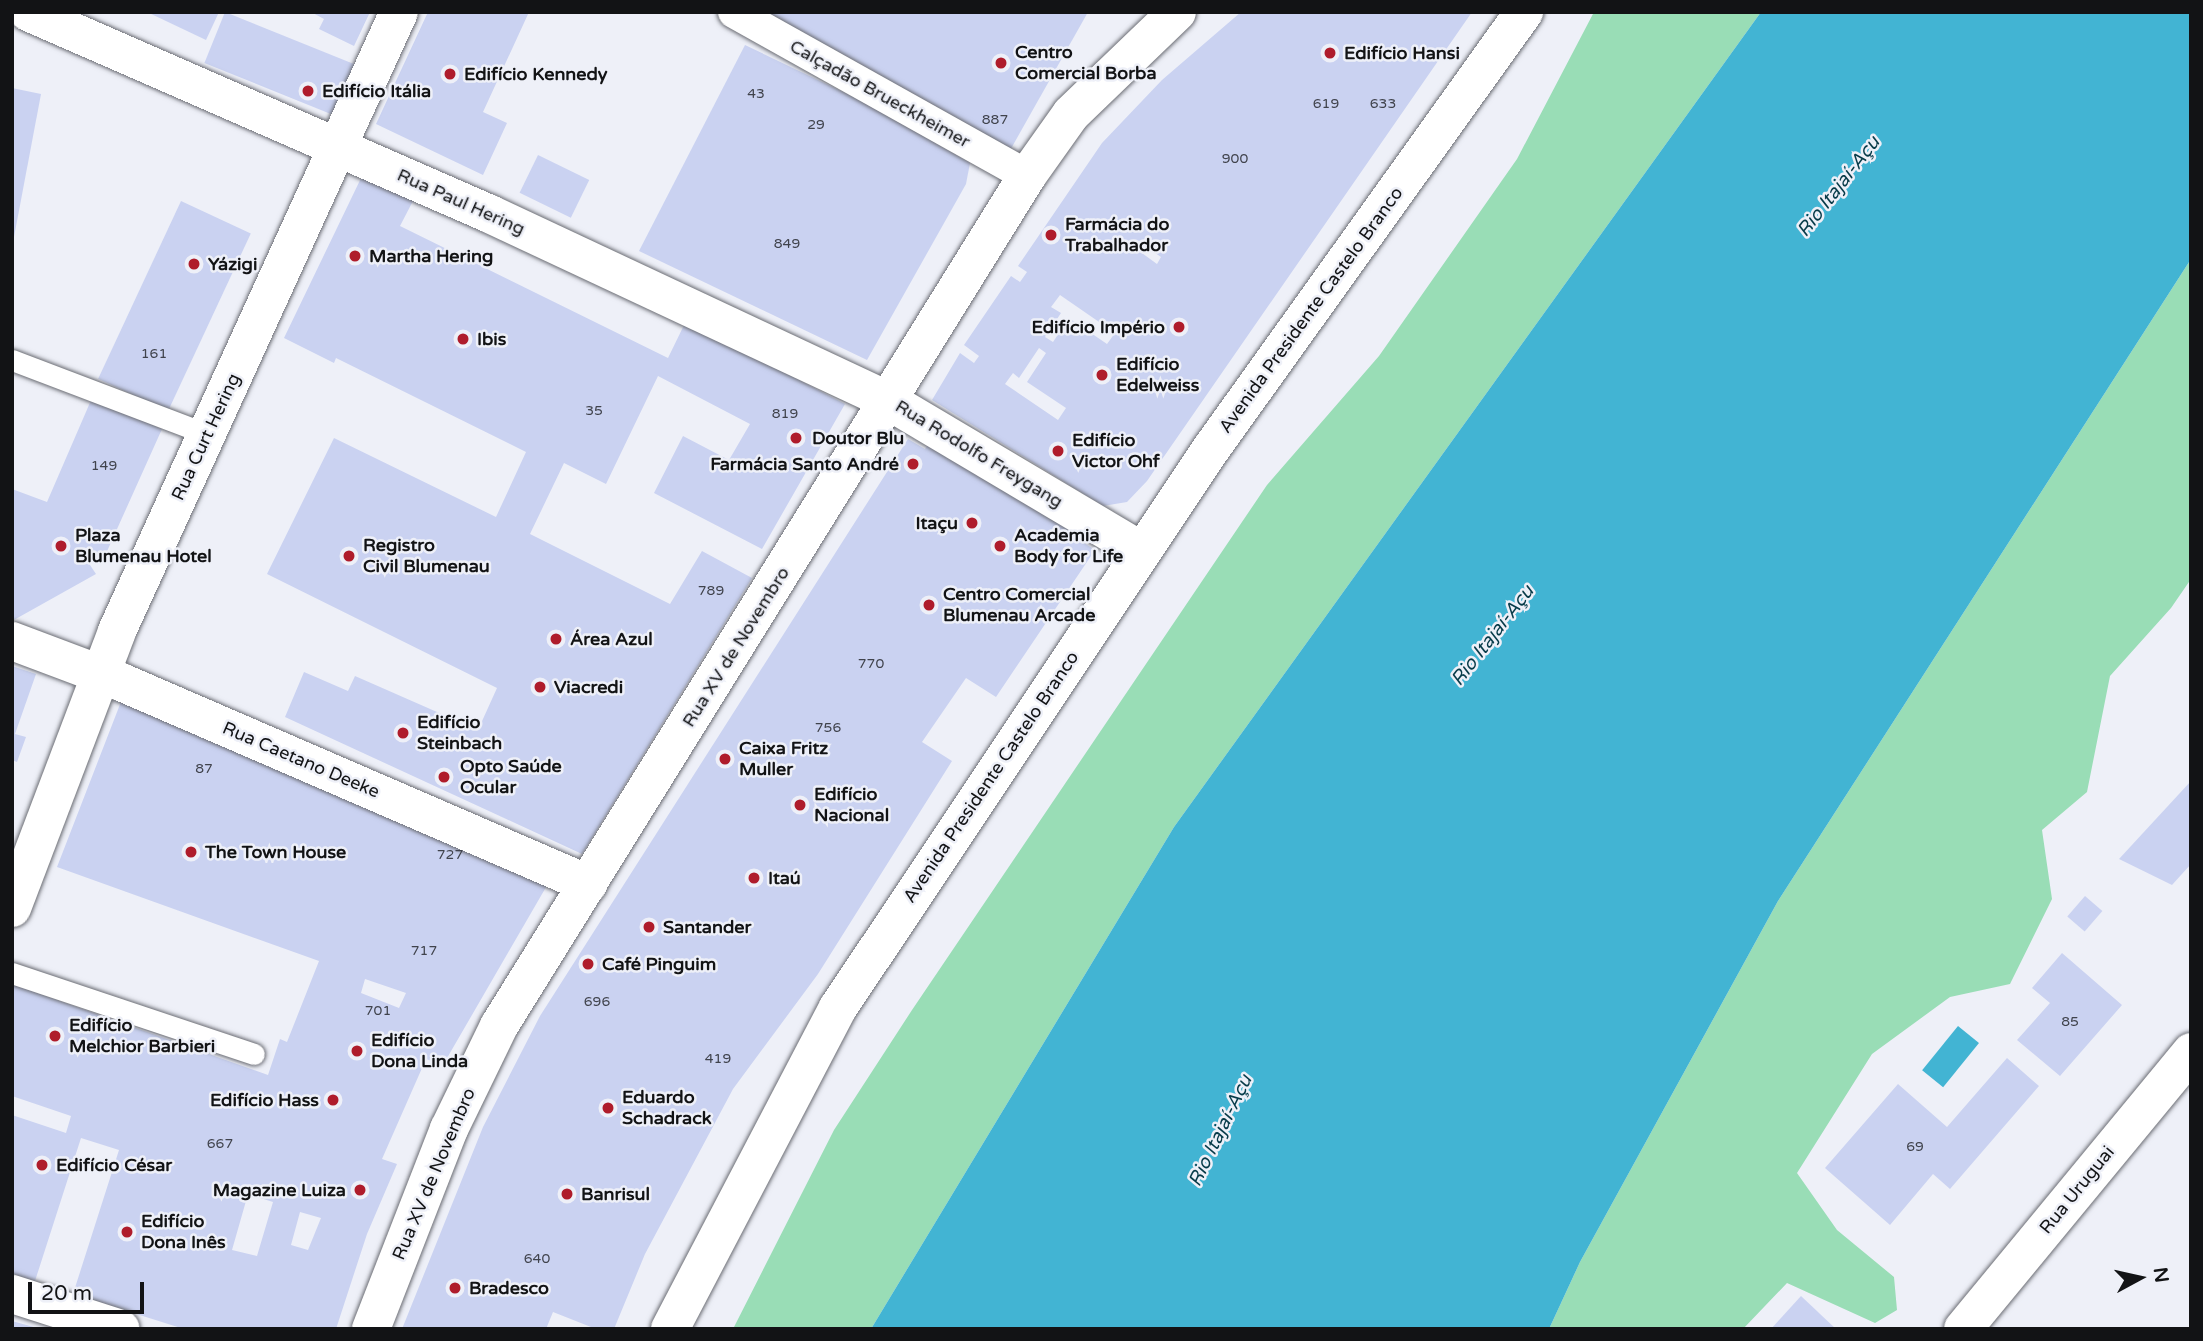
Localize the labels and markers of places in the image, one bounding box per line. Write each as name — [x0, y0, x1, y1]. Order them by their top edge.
place label: Centro Comercial Borba — [1015, 42, 1157, 84]
place label: Edifício Hansi — [1344, 42, 1460, 64]
marker: Edifício Hansi — [1322, 45, 1338, 61]
marker: Centro Comercial Borba — [993, 55, 1009, 71]
place label: Edifício Kennedy — [464, 63, 608, 85]
marker: Edifício Kennedy — [442, 66, 458, 82]
place label: Edifício Itália — [322, 80, 431, 102]
marker: Edifício Itália — [300, 83, 316, 99]
place label: Farmácia do Trabalhador — [1065, 214, 1169, 256]
marker: Farmácia do Trabalhador — [1043, 227, 1059, 243]
place label: Martha Hering — [369, 245, 493, 267]
marker: Martha Hering — [347, 248, 363, 264]
place label: Yázigi — [208, 253, 257, 275]
marker: Yázigi — [186, 256, 202, 272]
place label: Edifício Império — [1032, 316, 1165, 338]
marker: Edifício Império — [1171, 319, 1187, 335]
place label: Ibis — [477, 328, 506, 350]
marker: Ibis — [455, 331, 471, 347]
place label: Edifício Edelweiss — [1116, 354, 1199, 396]
marker: Edifício Edelweiss — [1094, 367, 1110, 383]
place label: Doutor Blu — [812, 427, 904, 449]
marker: Doutor Blu — [786, 428, 806, 448]
place label: Edifício Victor Ohf — [1072, 430, 1160, 472]
marker: Edifício Victor Ohf — [1050, 443, 1066, 459]
place label: Farmácia Santo André — [710, 453, 899, 475]
marker: Farmácia Santo André — [905, 456, 921, 472]
place label: Itaçu — [916, 512, 958, 534]
marker: Itaçu — [964, 515, 980, 531]
place label: Plaza Blumenau Hotel — [75, 525, 212, 568]
place label: Academia Body for Life — [1014, 525, 1123, 568]
place label: Registro Civil Blumenau — [363, 535, 490, 578]
marker: Plaza Blumenau Hotel — [53, 538, 69, 554]
marker: Academia Body for Life — [992, 538, 1008, 554]
marker: Registro Civil Blumenau — [341, 548, 357, 564]
place label: Centro Comercial Blumenau Arcade — [943, 584, 1095, 626]
marker: Centro Comercial Blumenau Arcade — [921, 597, 937, 613]
place label: Área Azul — [570, 628, 653, 650]
marker: Área Azul — [548, 631, 564, 647]
place label: Viacredi — [554, 676, 623, 698]
marker: Viacredi — [532, 679, 548, 695]
place label: Edifício Steinbach — [417, 712, 502, 754]
marker: Edifício Steinbach — [395, 725, 411, 741]
place label: Caixa Fritz Muller — [739, 738, 828, 780]
marker: Caixa Fritz Muller — [717, 751, 733, 767]
place label: Opto Saúde Ocular — [460, 756, 562, 798]
marker: Opto Saúde Ocular — [434, 767, 454, 787]
place label: Edifício Nacional — [814, 784, 889, 826]
marker: Edifício Nacional — [792, 797, 808, 813]
place label: The Town House — [205, 841, 346, 863]
marker: The Town House — [183, 844, 199, 860]
place label: Itaú — [768, 867, 801, 889]
marker: Itaú — [746, 870, 762, 886]
place label: Santander — [663, 916, 751, 938]
marker: Santander — [641, 919, 657, 935]
place label: Café Pinguim — [602, 953, 716, 975]
marker: Café Pinguim — [580, 956, 596, 972]
place label: Edifício Melchior Barbieri — [69, 1015, 215, 1058]
marker: Edifício Melchior Barbieri — [47, 1028, 63, 1044]
place label: Edifício Dona Linda — [371, 1030, 468, 1072]
marker: Edifício Dona Linda — [349, 1043, 365, 1059]
place label: Eduardo Schadrack — [622, 1087, 712, 1130]
place label: Edifício Hass — [210, 1089, 319, 1111]
marker: Edifício Hass — [325, 1092, 341, 1108]
marker: Eduardo Schadrack — [600, 1100, 616, 1116]
place label: Edifício César — [56, 1154, 172, 1176]
marker: Edifício César — [34, 1157, 50, 1173]
place label: Magazine Luiza — [213, 1179, 346, 1201]
marker: Magazine Luiza — [352, 1182, 368, 1198]
place label: Banrisul — [581, 1183, 650, 1205]
marker: Banrisul — [559, 1186, 575, 1202]
place label: Edifício Dona Inês — [141, 1211, 226, 1254]
marker: Edifício Dona Inês — [119, 1224, 135, 1240]
place label: Bradesco — [469, 1277, 549, 1299]
marker: Bradesco — [447, 1280, 463, 1296]

